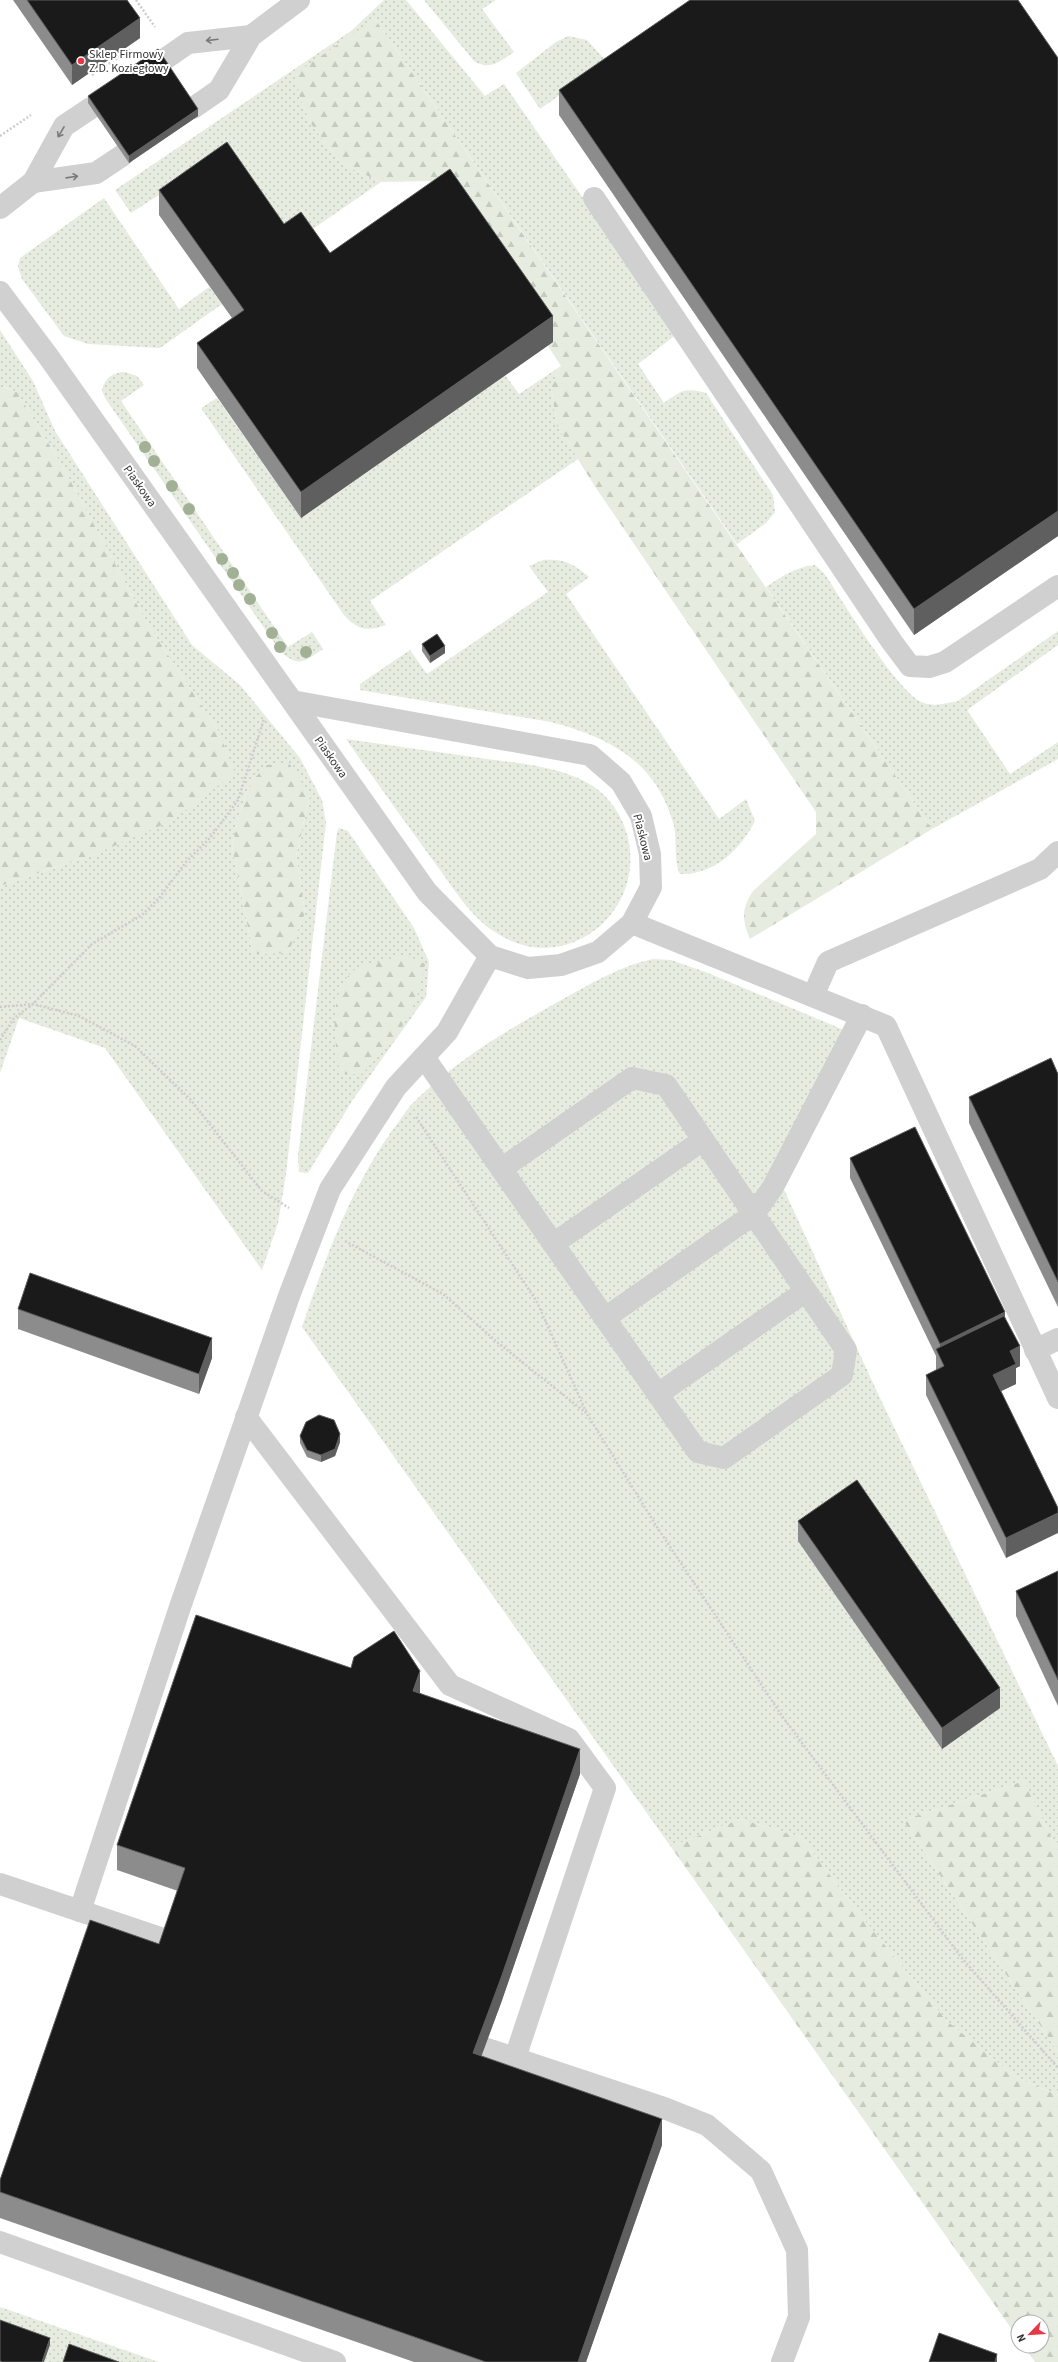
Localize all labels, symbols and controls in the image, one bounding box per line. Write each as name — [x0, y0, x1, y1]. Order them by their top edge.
one-way arrow — [206, 37, 219, 44]
place label: Sklep Firmowy Z.D. Koziegłowy — [89, 46, 169, 77]
marker: Sklep Firmowy Z.D. Koziegłowy — [76, 56, 86, 66]
one-way arrow — [57, 126, 65, 138]
one-way arrow — [65, 173, 78, 181]
street label: Piaskowa — [119, 462, 160, 511]
street label: Piaskowa — [310, 733, 351, 782]
street label: Piaskowa — [629, 812, 657, 862]
north arrow — [1010, 2314, 1050, 2354]
text: N — [1013, 2332, 1030, 2345]

